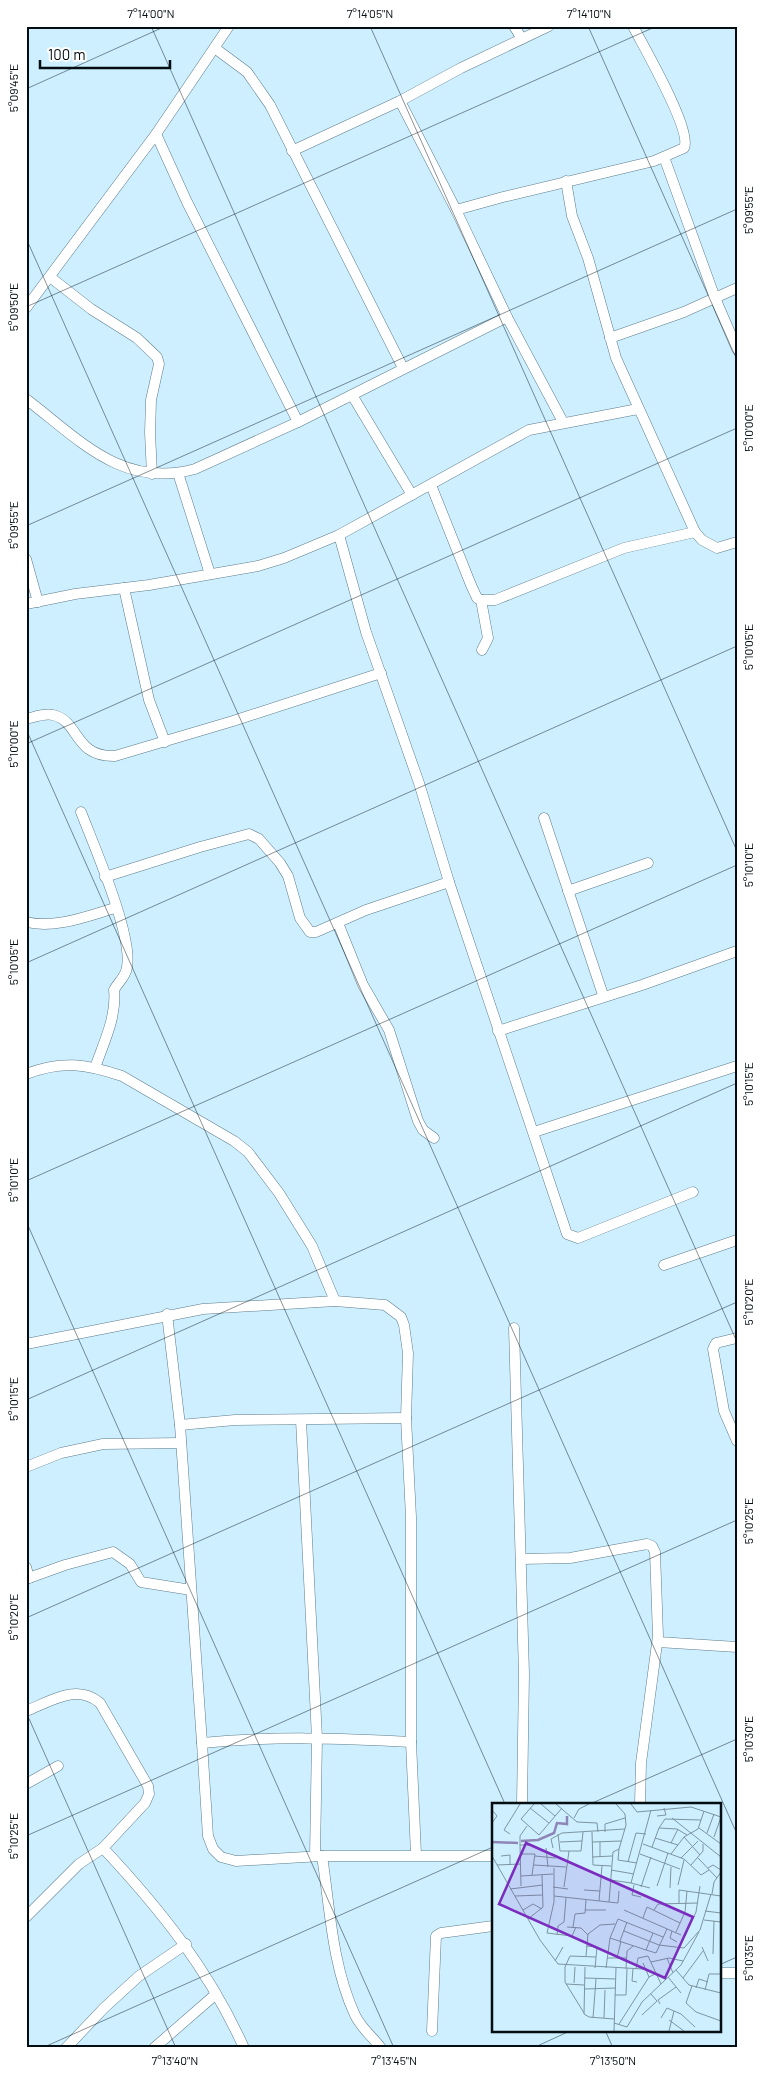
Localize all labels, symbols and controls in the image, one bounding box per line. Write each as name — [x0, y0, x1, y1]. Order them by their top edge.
text: 7°14'00"N — [127, 6, 175, 20]
text: 7°14'05"N — [347, 6, 393, 20]
text: 7°14'10"N — [567, 6, 611, 20]
scale bar — [40, 38, 170, 70]
text: 100 m — [48, 45, 86, 63]
text: 5°09'45"E — [6, 64, 20, 112]
text: 5°09'55"E — [741, 186, 755, 234]
text: 5°09'50"E — [6, 283, 20, 331]
text: 5°10'00"E — [741, 404, 755, 452]
text: 5°09'55"E — [6, 501, 20, 549]
text: 5°10'05"E — [741, 624, 755, 670]
text: 5°10'00"E — [6, 720, 20, 768]
text: 5°10'10"E — [741, 843, 755, 887]
text: 5°10'05"E — [6, 939, 20, 985]
text: 5°10'15"E — [741, 1062, 755, 1106]
text: 5°10'10"E — [6, 1158, 20, 1202]
text: 5°10'20"E — [741, 1279, 755, 1325]
text: 5°10'15"E — [6, 1377, 20, 1421]
text: 5°10'25"E — [741, 1498, 755, 1544]
text: 5°10'20"E — [6, 1594, 20, 1640]
text: 5°10'30"E — [741, 1716, 755, 1762]
inset map — [492, 1803, 720, 2032]
text: 5°10'25"E — [6, 1813, 20, 1859]
text: 5°10'35"E — [741, 1935, 755, 1981]
text: 7°13'40"N — [152, 2053, 198, 2067]
text: 7°13'45"N — [371, 2053, 417, 2067]
text: 7°13'50"N — [590, 2053, 636, 2067]

